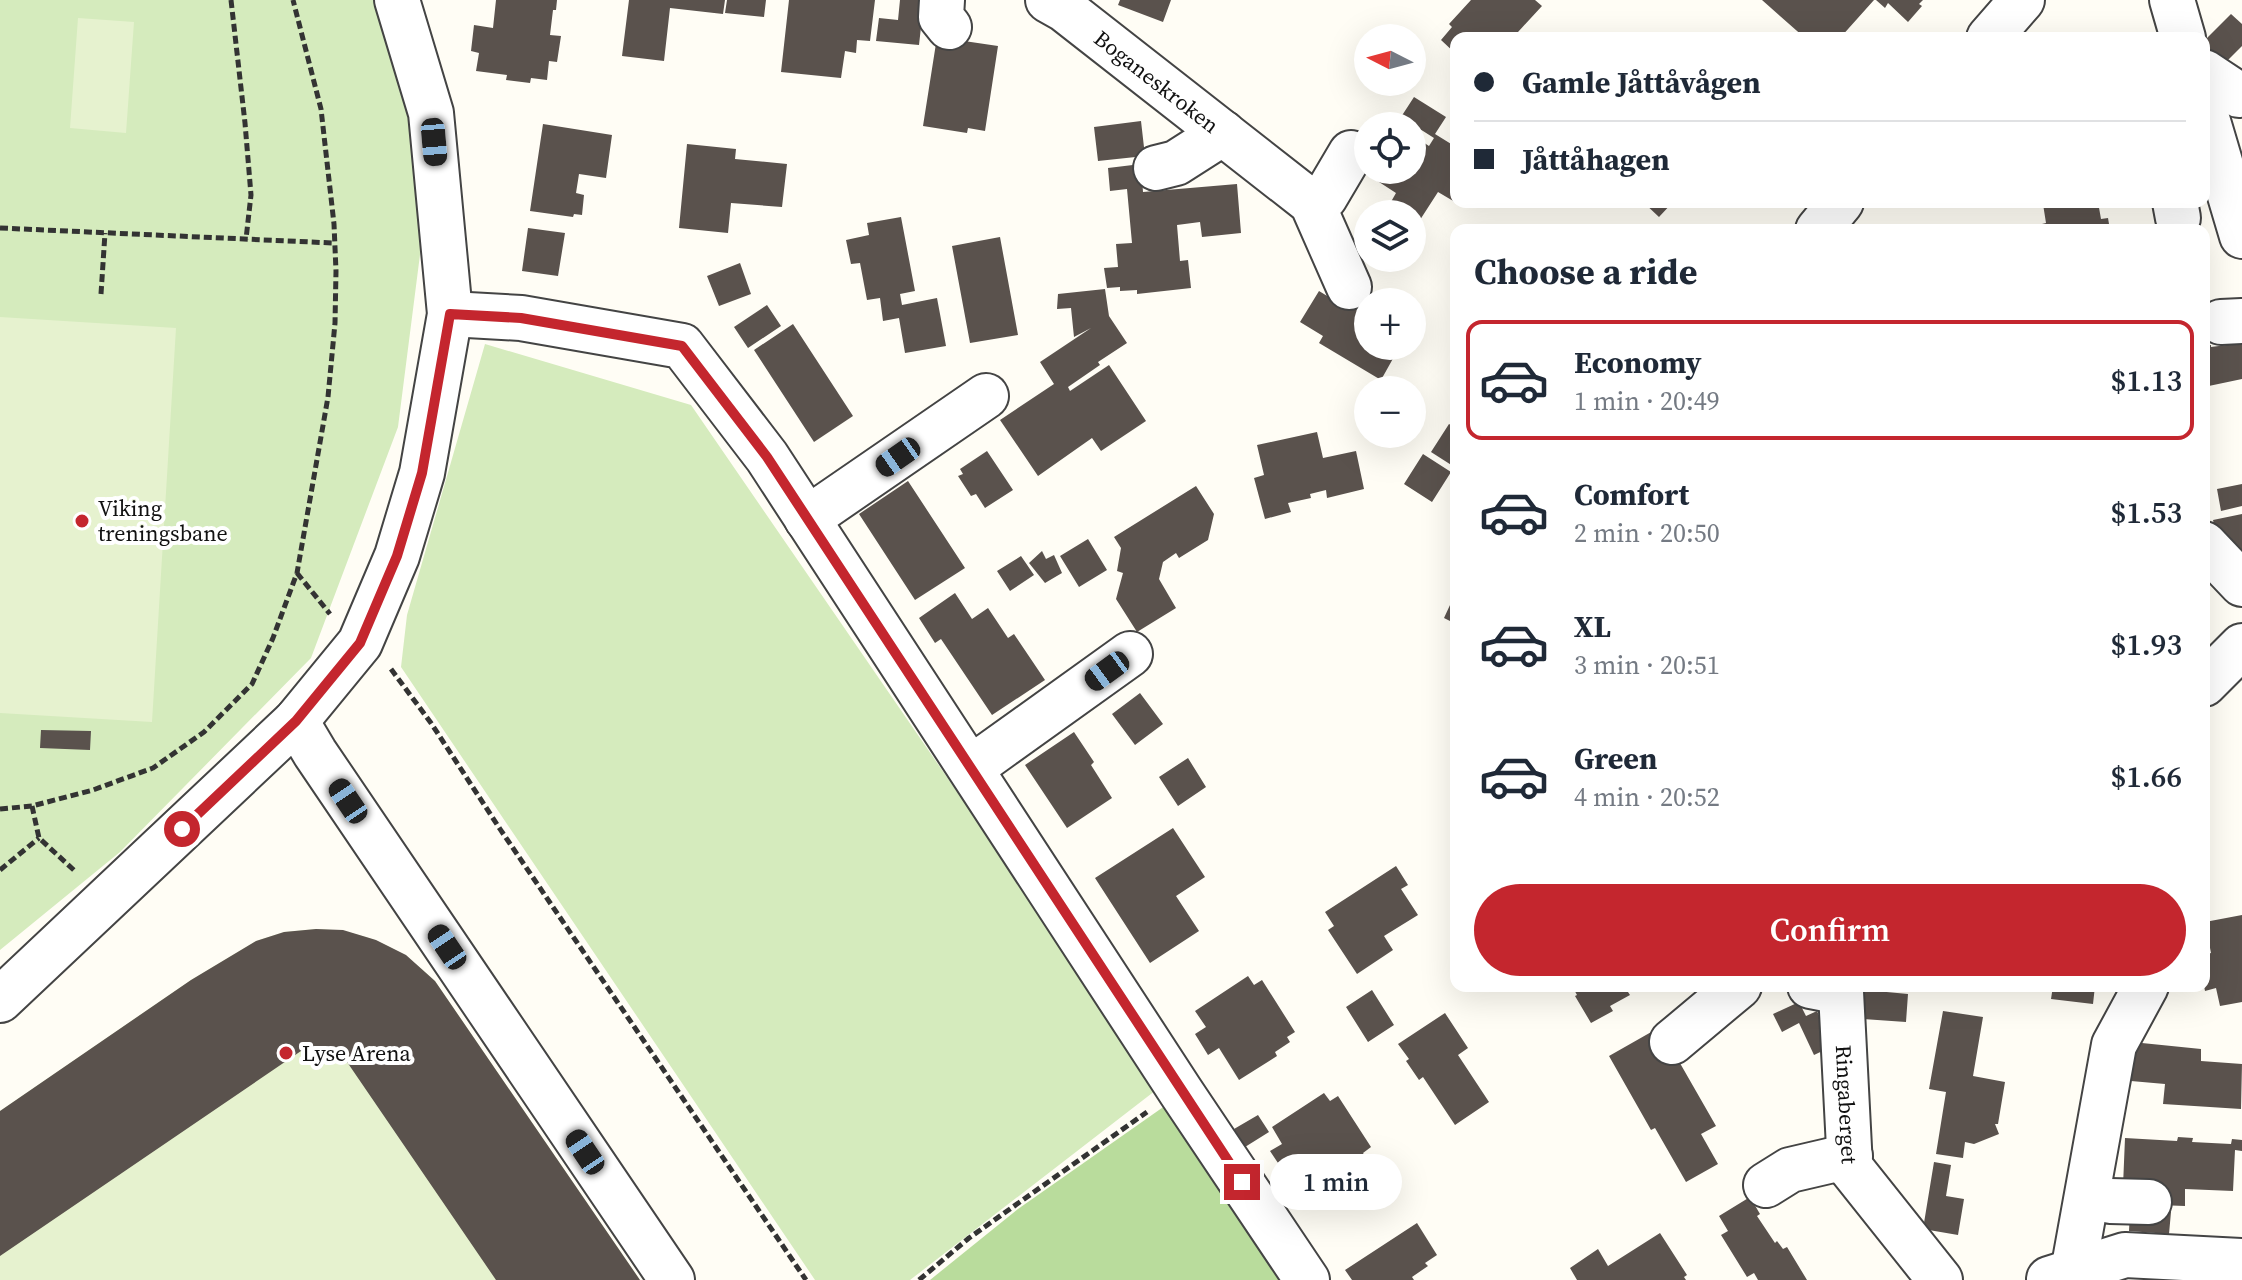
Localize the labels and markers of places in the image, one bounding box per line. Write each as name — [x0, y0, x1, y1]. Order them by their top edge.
place label: Viking treningsbane — [98, 493, 228, 548]
marker: Viking treningsbane — [73, 512, 91, 530]
place label: Lyse Arena — [302, 1038, 412, 1068]
marker: Lyse Arena — [277, 1044, 295, 1062]

